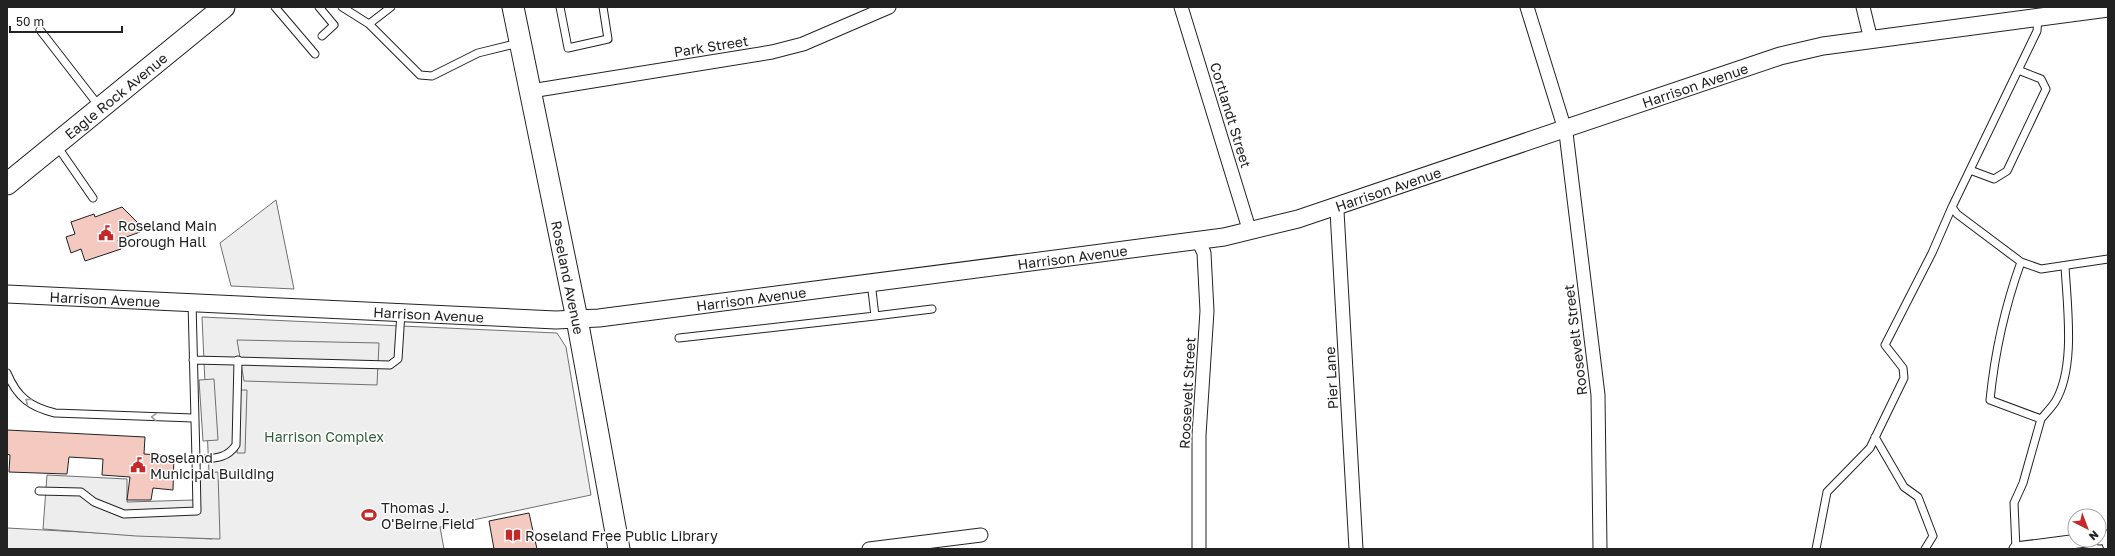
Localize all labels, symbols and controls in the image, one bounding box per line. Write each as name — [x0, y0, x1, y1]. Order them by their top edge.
scale bar — [10, 8, 122, 34]
text: 50 m — [16, 14, 44, 29]
street label: Park Street — [673, 32, 749, 60]
street label: Eagle Rock Avenue — [61, 49, 170, 142]
street label: Harrison Avenue — [1640, 59, 1750, 111]
street label: Cortlandt Street — [1207, 60, 1255, 170]
street label: Harrison Avenue — [1333, 163, 1443, 214]
place label: Roseland Main Borough Hall — [118, 217, 217, 250]
street label: Roseland Avenue — [548, 219, 588, 336]
public building icon: Roseland Main Borough Hall — [97, 224, 115, 242]
street label: Harrison Avenue — [1016, 241, 1128, 272]
street label: Harrison Avenue — [695, 283, 807, 314]
street label: Roosevelt Street — [1560, 283, 1590, 397]
street label: Harrison Avenue — [49, 288, 161, 310]
street label: Harrison Avenue — [373, 303, 484, 325]
street label: Roosevelt Street — [1176, 337, 1198, 449]
street label: Pier Lane — [1321, 346, 1341, 410]
one-way arrow — [25, 399, 32, 406]
one-way arrow — [151, 412, 157, 421]
park label: Harrison Complex — [264, 428, 384, 445]
place label: Roseland Municipal Building — [150, 449, 274, 482]
public building icon: Roseland Municipal Building — [129, 456, 147, 474]
place label: Thomas J. O'Beirne Field — [381, 499, 475, 532]
sports icon: Thomas J. O'Beirne Field — [360, 506, 378, 524]
north arrow — [2067, 508, 2107, 548]
library icon: Roseland Free Public Library — [504, 526, 522, 544]
place label: Roseland Free Public Library — [525, 527, 718, 544]
text: N — [2087, 528, 2101, 543]

